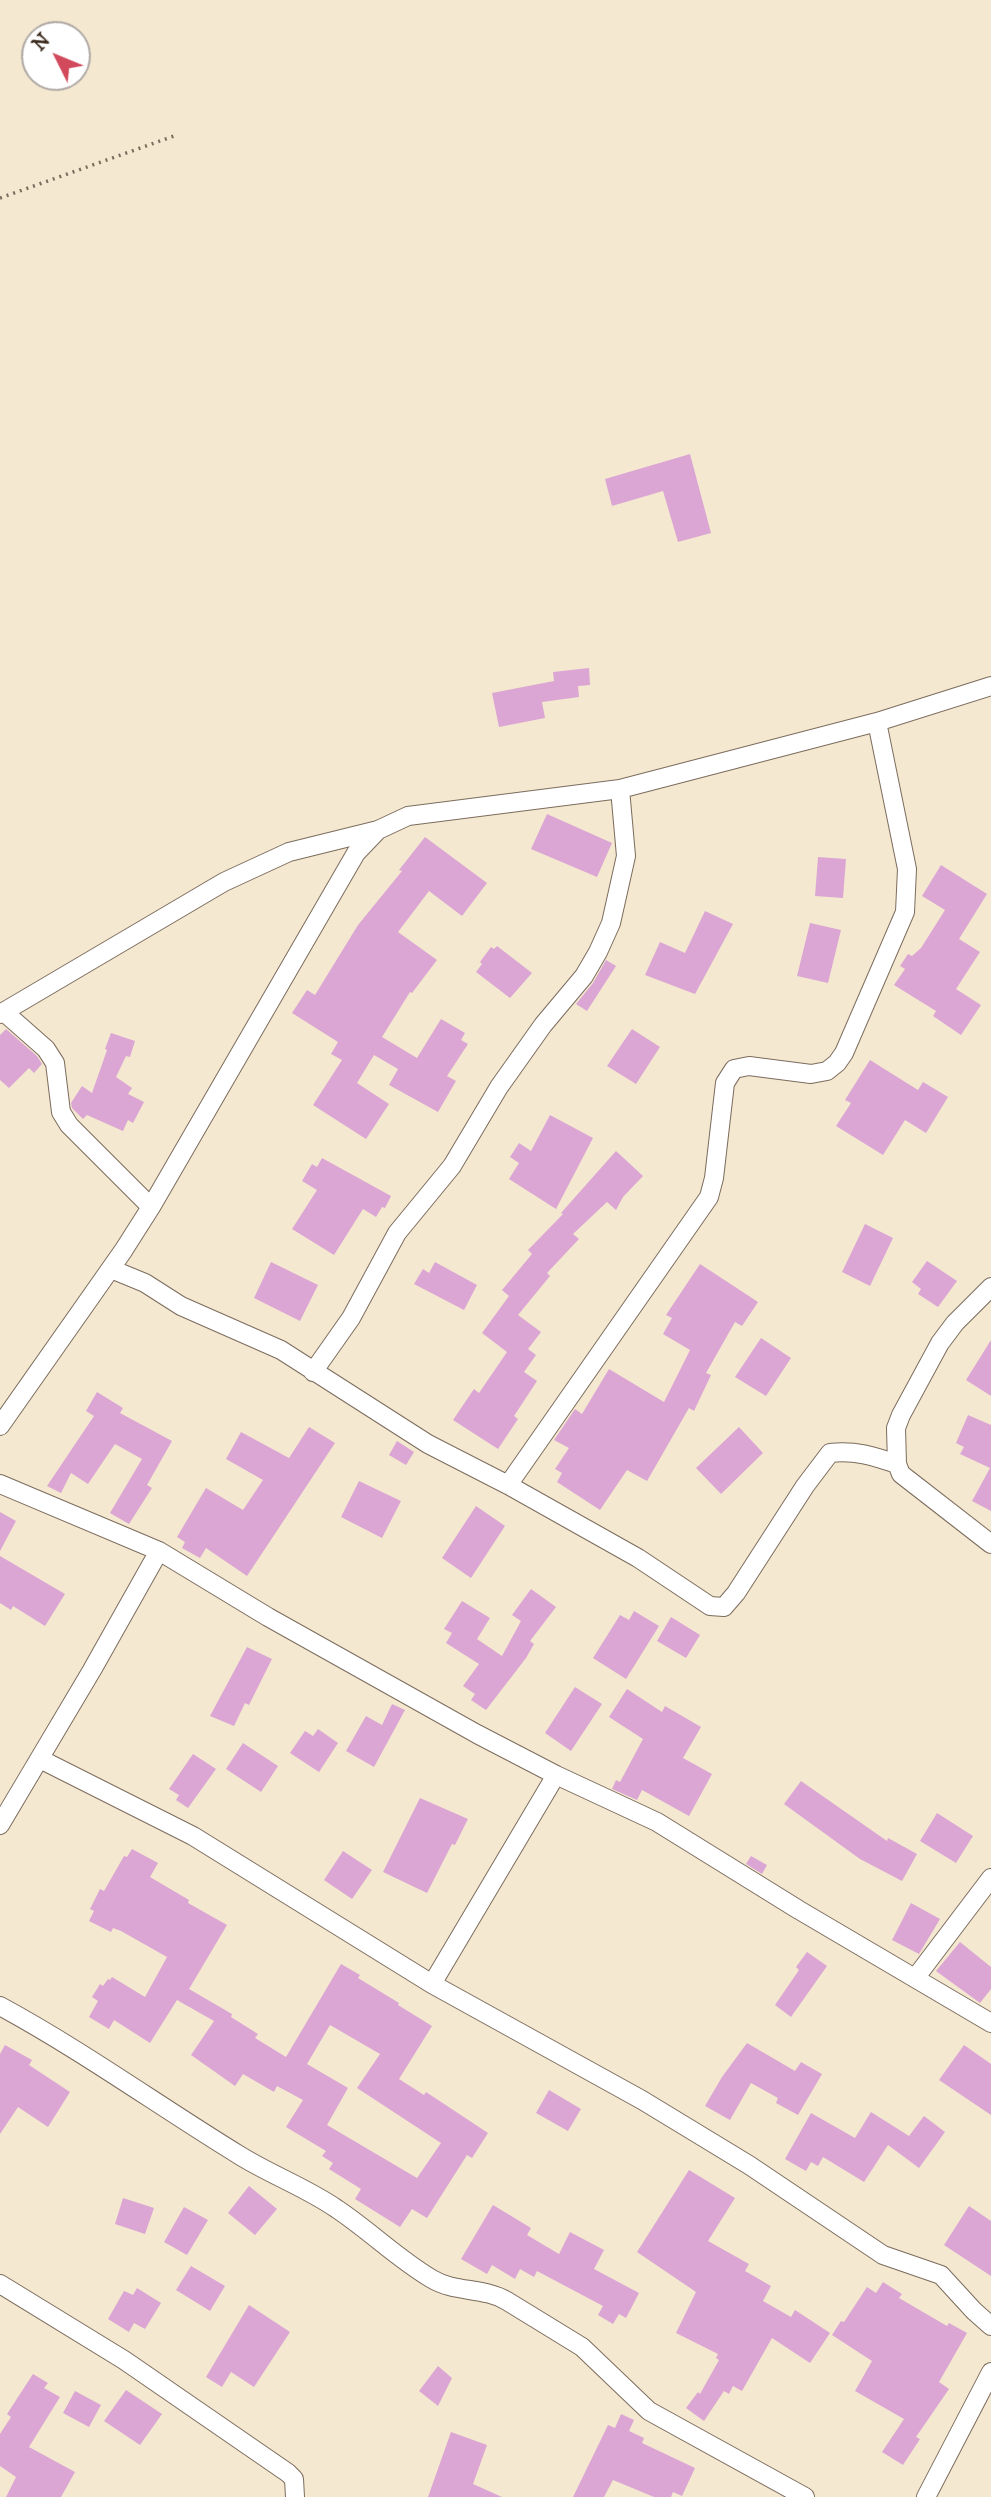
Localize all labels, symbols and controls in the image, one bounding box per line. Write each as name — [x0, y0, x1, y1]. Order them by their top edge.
north arrow — [21, 21, 91, 91]
text: N — [28, 29, 55, 56]

